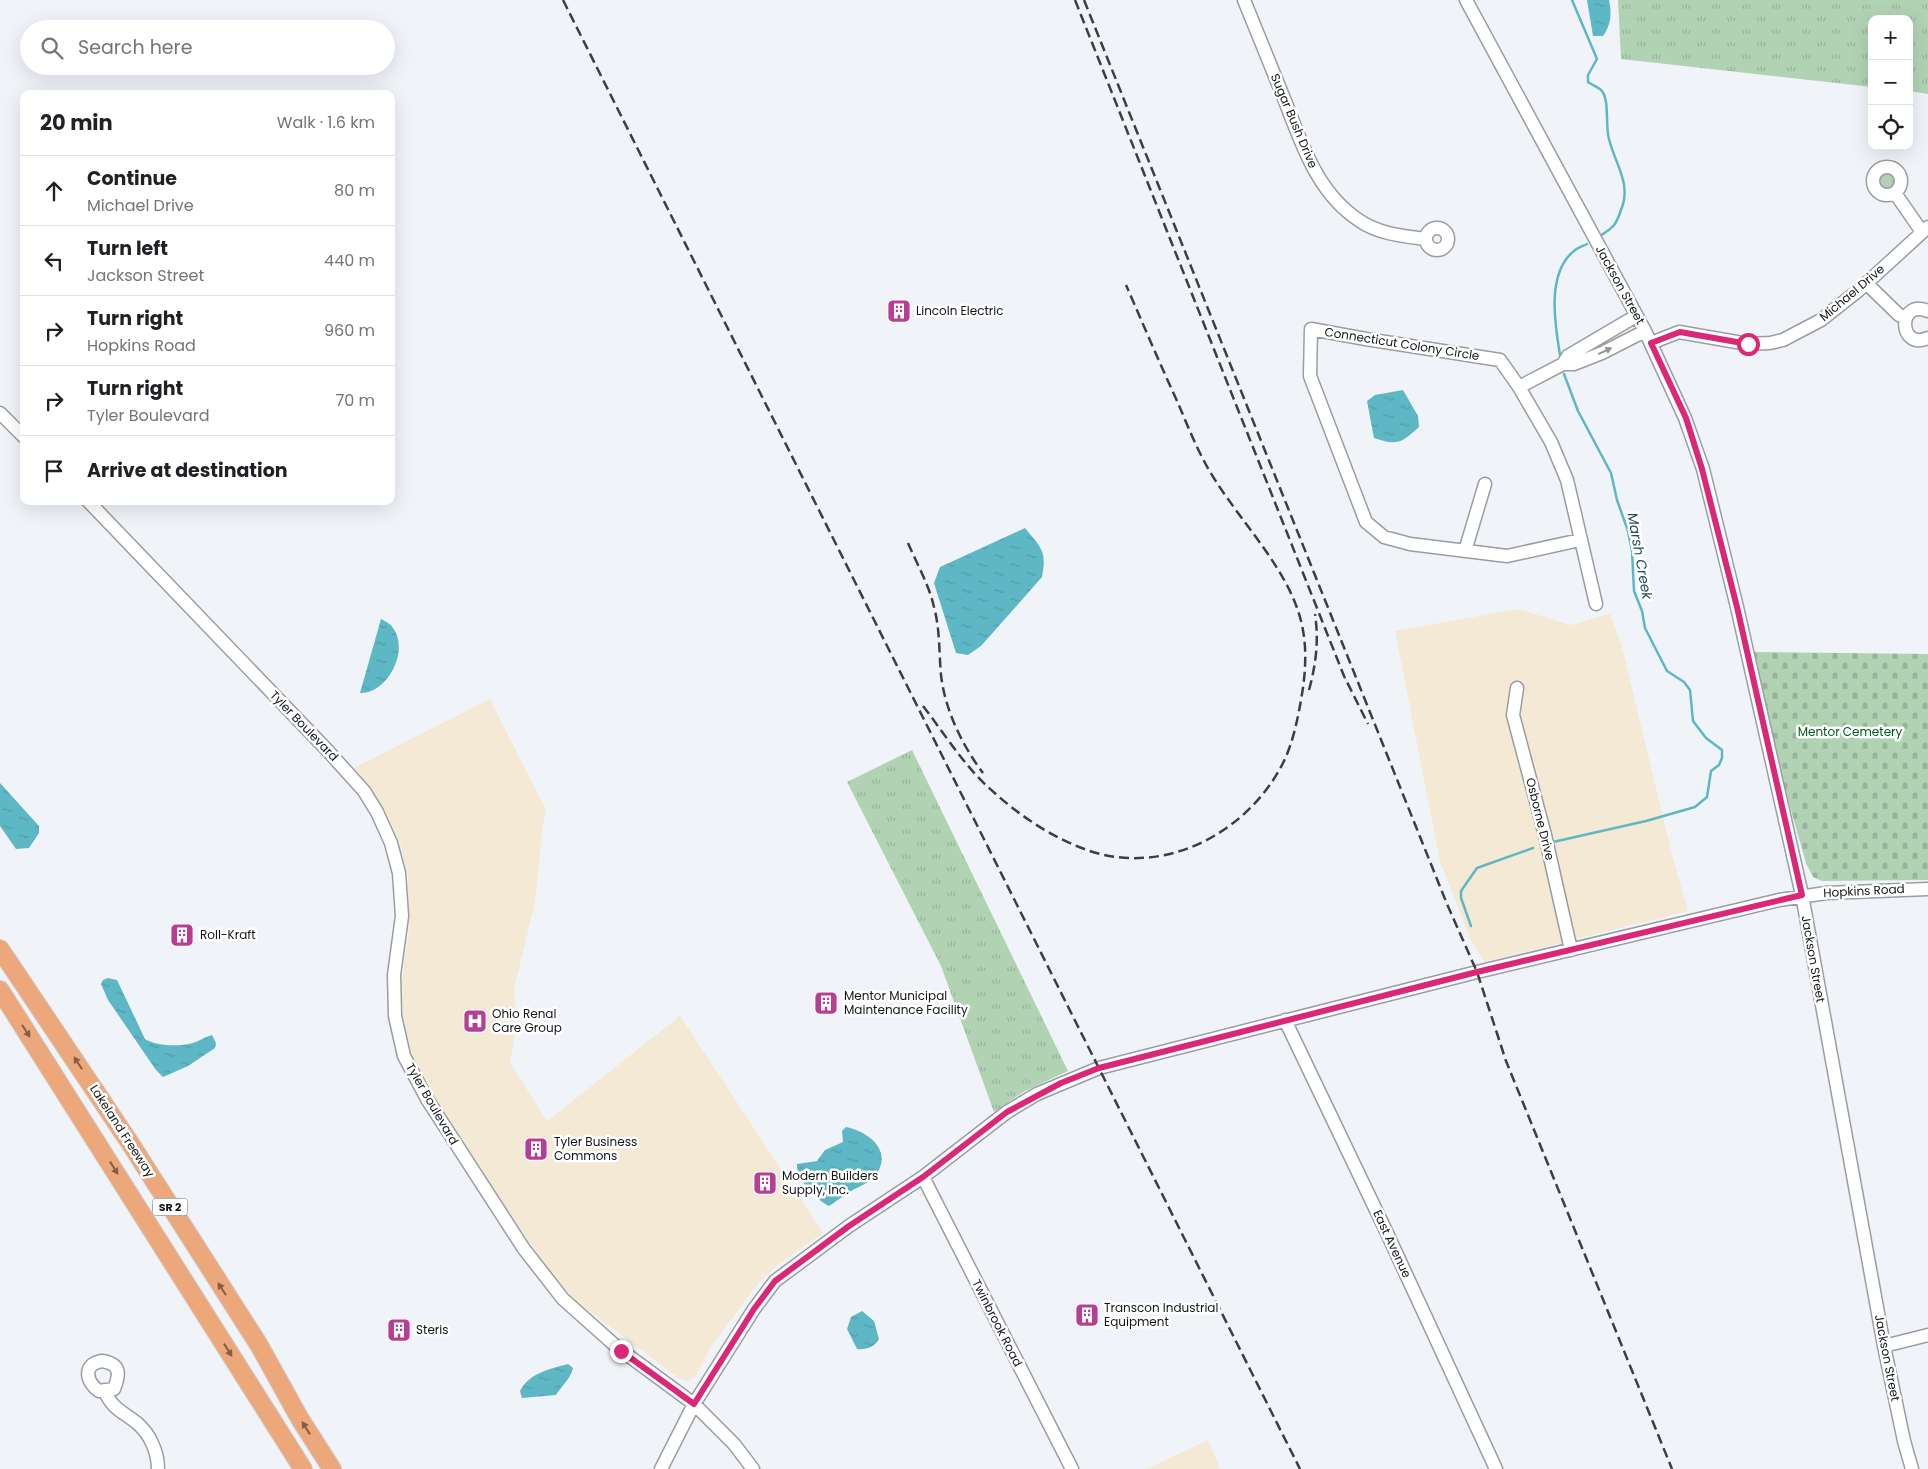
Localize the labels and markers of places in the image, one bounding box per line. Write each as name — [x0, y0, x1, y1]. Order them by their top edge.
building icon: Lincoln Electric — [886, 298, 912, 324]
place label: Lincoln Electric — [916, 302, 1004, 319]
building icon: Roll-Kraft — [169, 922, 195, 948]
place label: Roll-Kraft — [200, 926, 256, 943]
place label: Mentor Municipal Maintenance Facility — [844, 987, 968, 1018]
building icon: Mentor Municipal Maintenance Facility — [813, 990, 839, 1016]
place label: Ohio Renal Care Group — [492, 1005, 562, 1036]
hospital icon: Ohio Renal Care Group — [462, 1008, 488, 1034]
place label: Tyler Business Commons — [554, 1133, 637, 1164]
building icon: Tyler Business Commons — [523, 1136, 549, 1162]
place label: Modern Builders Supply, Inc. — [782, 1167, 878, 1198]
building icon: Modern Builders Supply, Inc. — [752, 1170, 778, 1196]
place label: Transcon Industrial Equipment — [1104, 1299, 1218, 1330]
building icon: Transcon Industrial Equipment — [1074, 1302, 1100, 1328]
building icon: Steris — [386, 1317, 412, 1343]
place label: Steris — [416, 1321, 449, 1338]

